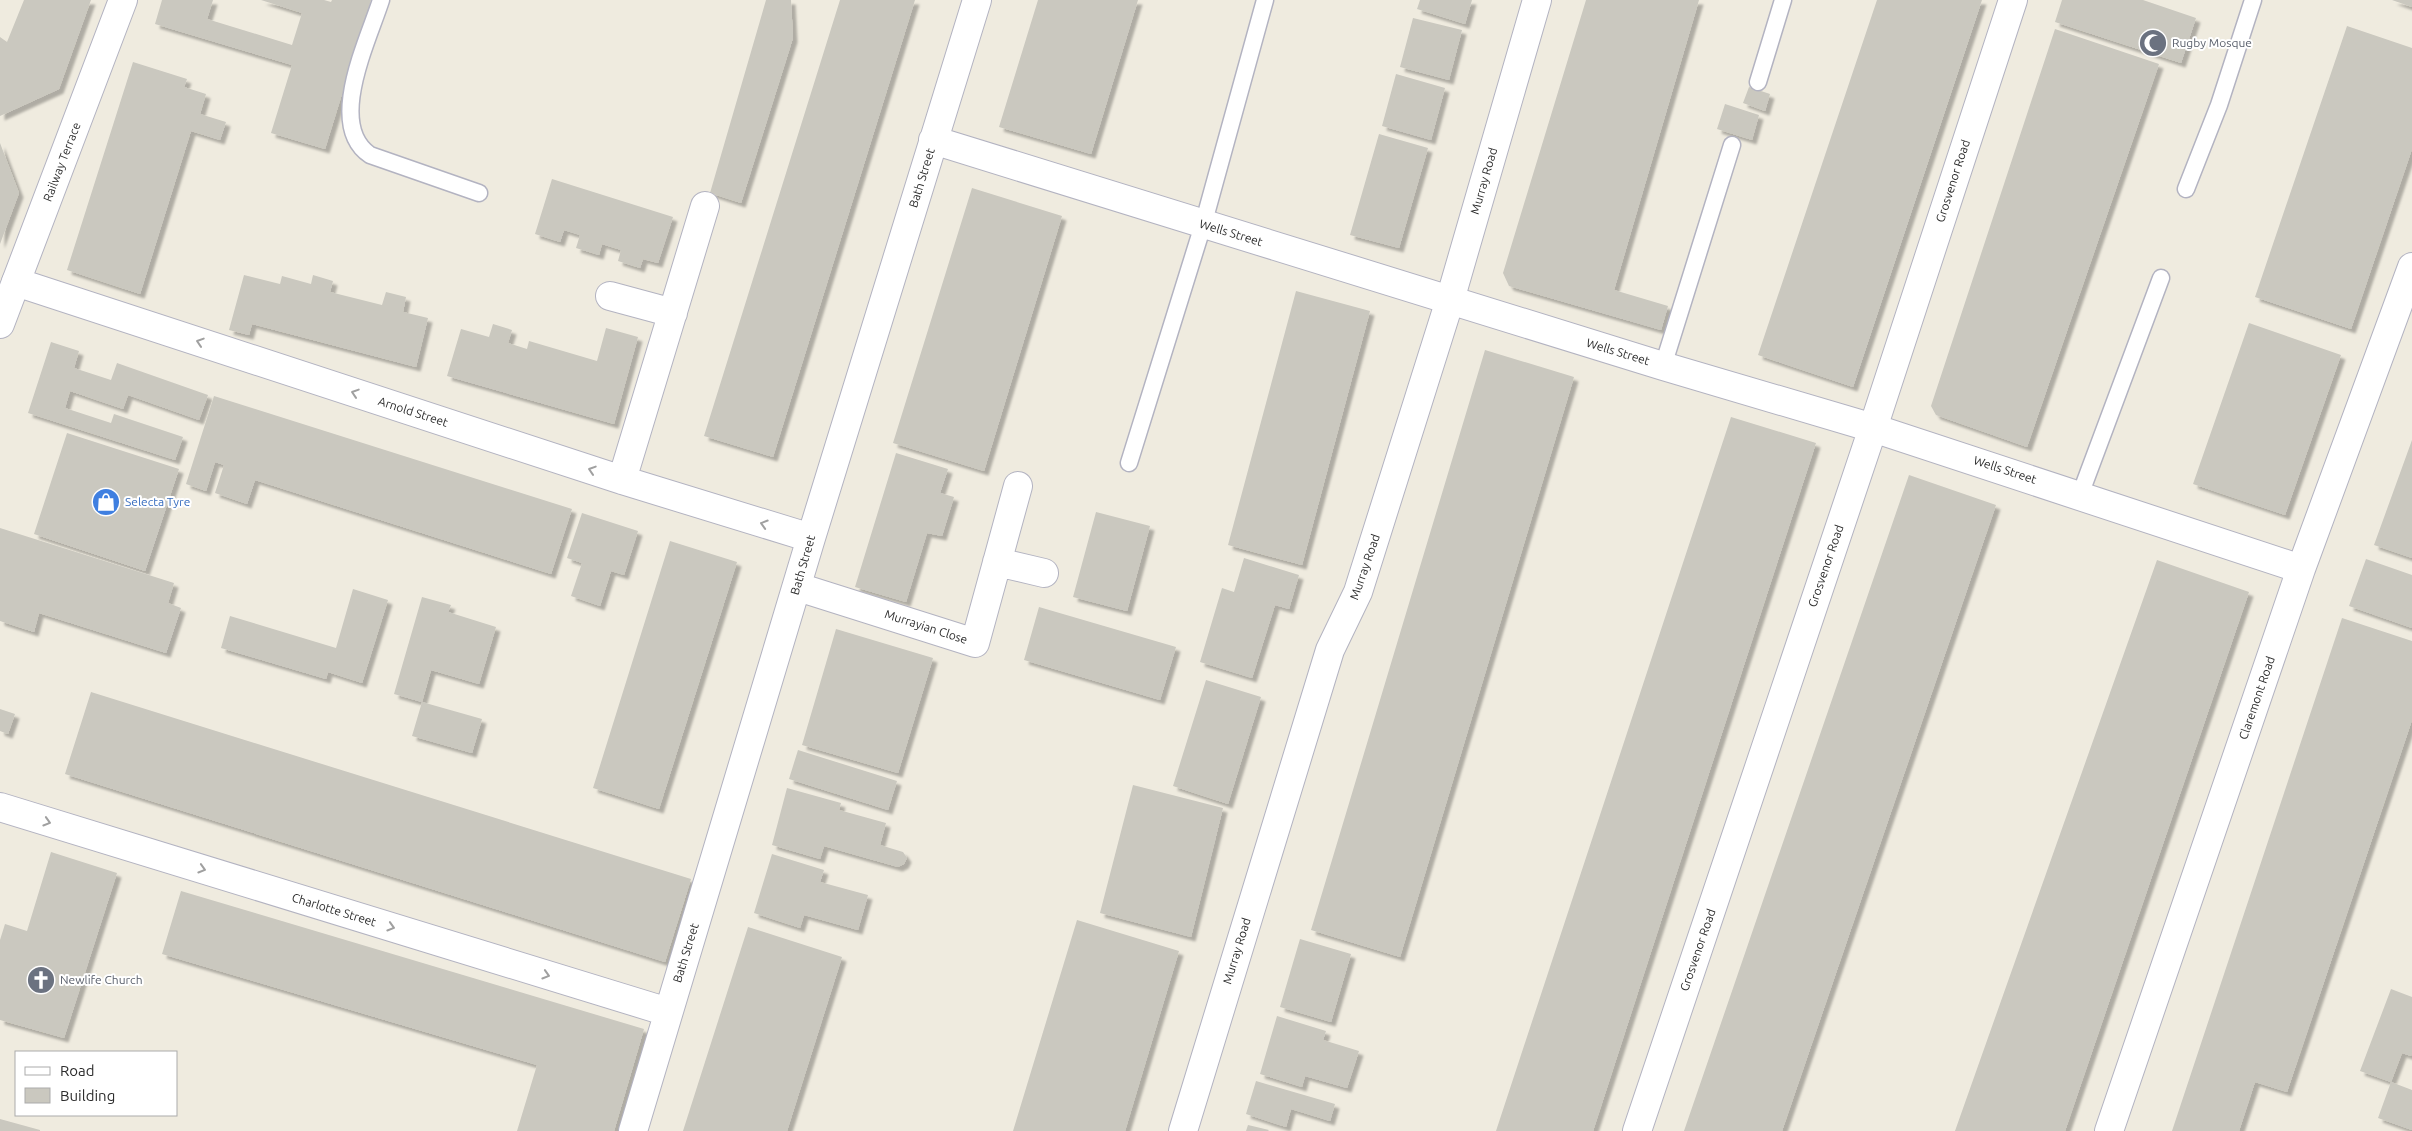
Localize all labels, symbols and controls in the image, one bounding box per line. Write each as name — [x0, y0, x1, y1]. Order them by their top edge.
mosque icon: Rugby Mosque — [2138, 28, 2168, 58]
place label: Rugby Mosque — [2172, 36, 2252, 49]
street label: Railway Terrace — [40, 120, 83, 203]
street label: Grosvenor Road — [1933, 138, 1972, 224]
street label: Bath Street — [906, 146, 937, 209]
street label: Murray Road — [1468, 146, 1499, 216]
street label: Wells Street — [1198, 217, 1265, 248]
street label: Wells Street — [1585, 336, 1652, 367]
one-way arrow — [196, 338, 205, 348]
one-way arrow — [351, 388, 359, 398]
street label: Arnold Street — [377, 394, 450, 429]
street label: Wells Street — [1972, 453, 2038, 486]
one-way arrow — [588, 466, 597, 476]
shop icon: Selecta Tyre — [91, 487, 121, 517]
place label: Selecta Tyre — [125, 495, 190, 508]
one-way arrow — [760, 519, 769, 529]
street label: Grosvenor Road — [1805, 523, 1846, 609]
street label: Murray Road — [1347, 532, 1382, 601]
street label: Bath Street — [788, 533, 817, 596]
street label: Murrayian Close — [883, 607, 969, 646]
street label: Claremont Road — [2236, 654, 2277, 741]
one-way arrow — [42, 816, 50, 826]
one-way arrow — [197, 864, 206, 874]
street label: Charlotte Street — [290, 891, 378, 929]
street label: Grosvenor Road — [1677, 907, 1718, 993]
street label: Murray Road — [1220, 916, 1253, 986]
one-way arrow — [386, 921, 394, 931]
street label: Bath Street — [670, 921, 701, 984]
church icon: Newlife Church — [26, 965, 56, 995]
one-way arrow — [542, 969, 550, 979]
place label: Newlife Church — [60, 973, 143, 986]
legend — [15, 1051, 178, 1116]
text: Road — [60, 1062, 95, 1079]
text: Building — [60, 1087, 115, 1104]

